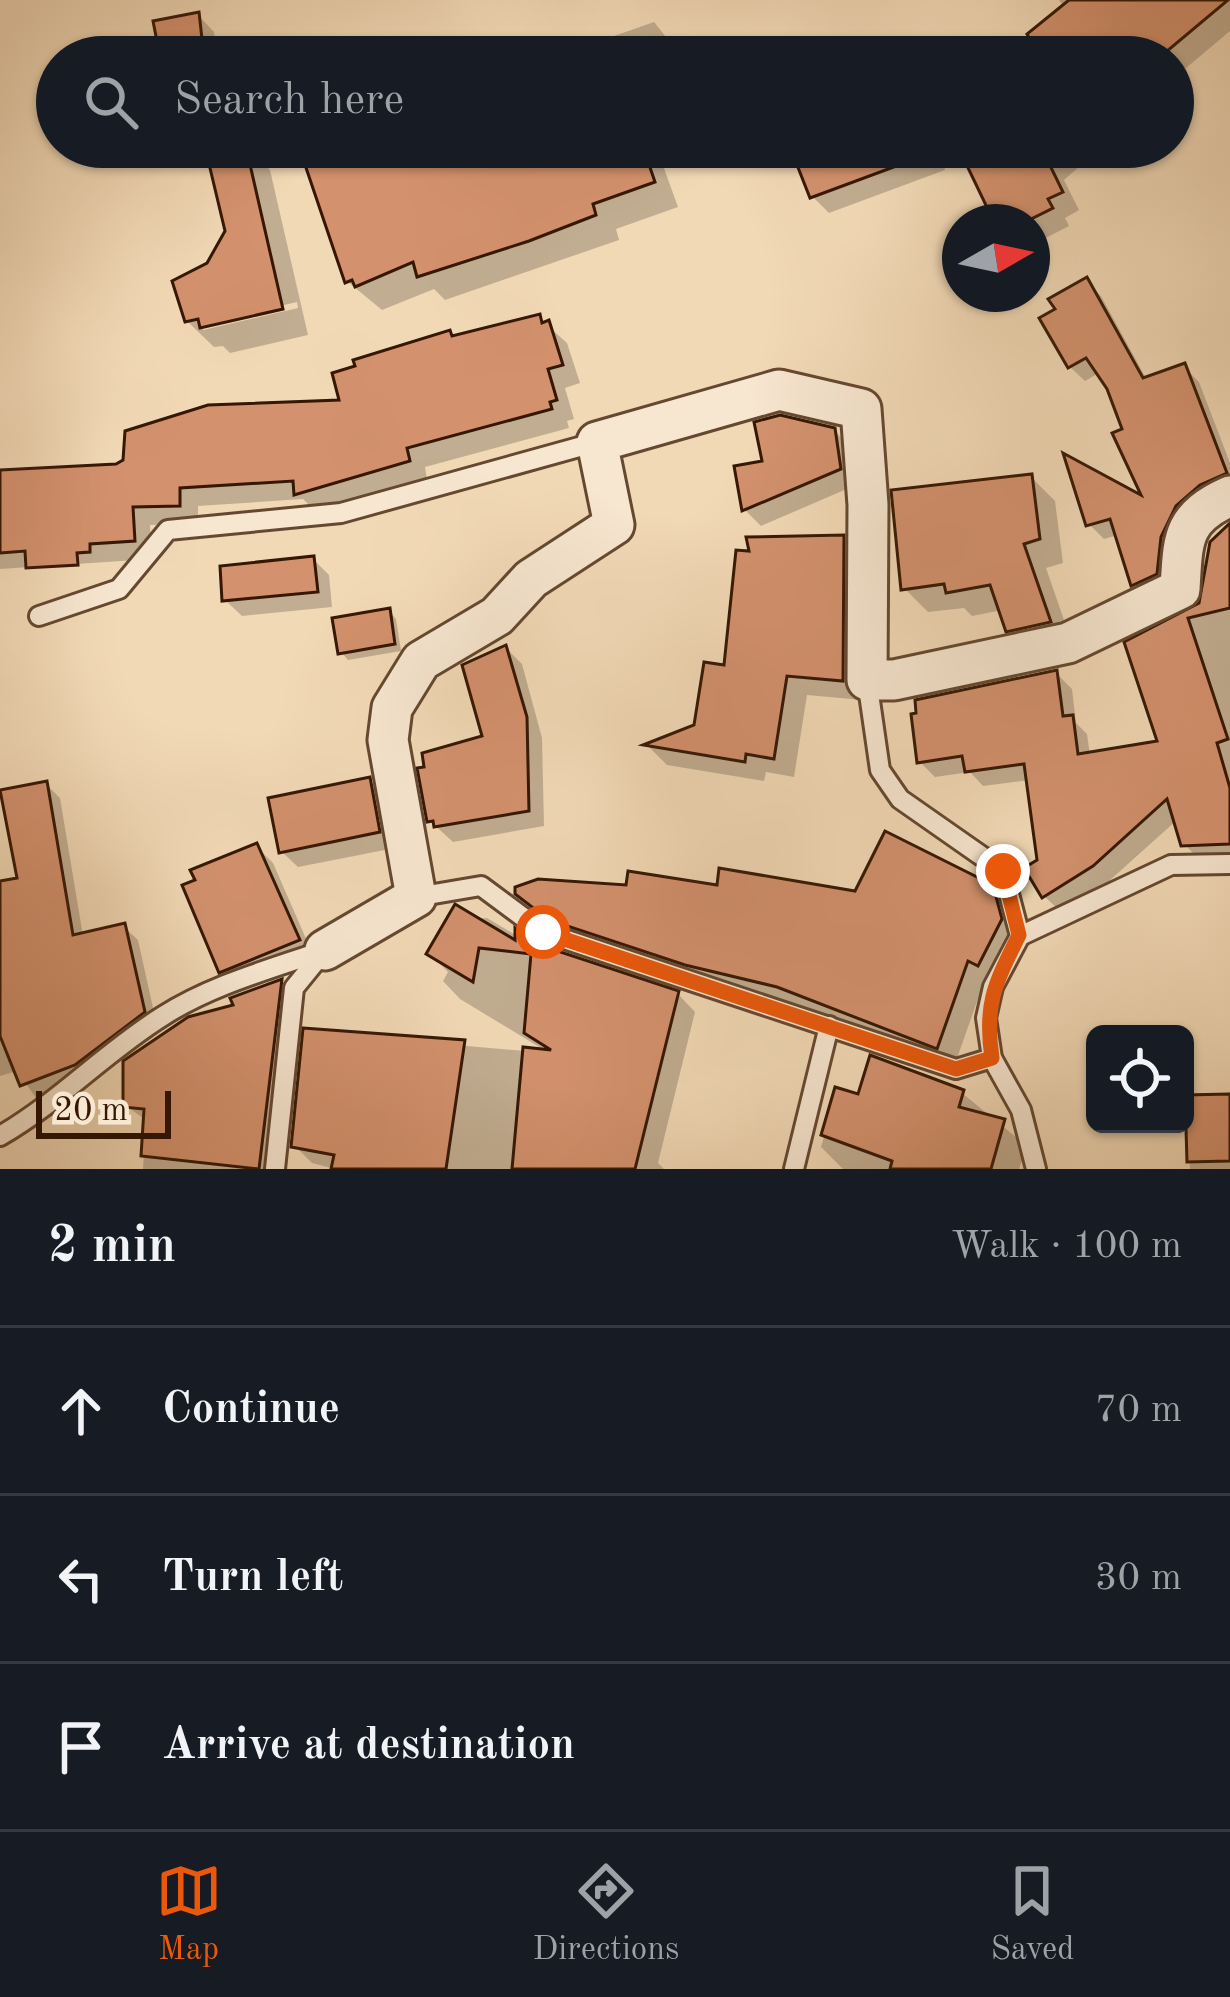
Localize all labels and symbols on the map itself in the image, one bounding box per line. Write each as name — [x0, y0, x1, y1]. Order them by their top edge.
north arrow — [942, 204, 1050, 312]
route end — [976, 844, 1030, 898]
route start — [516, 905, 570, 959]
scale bar — [36, 1085, 171, 1138]

